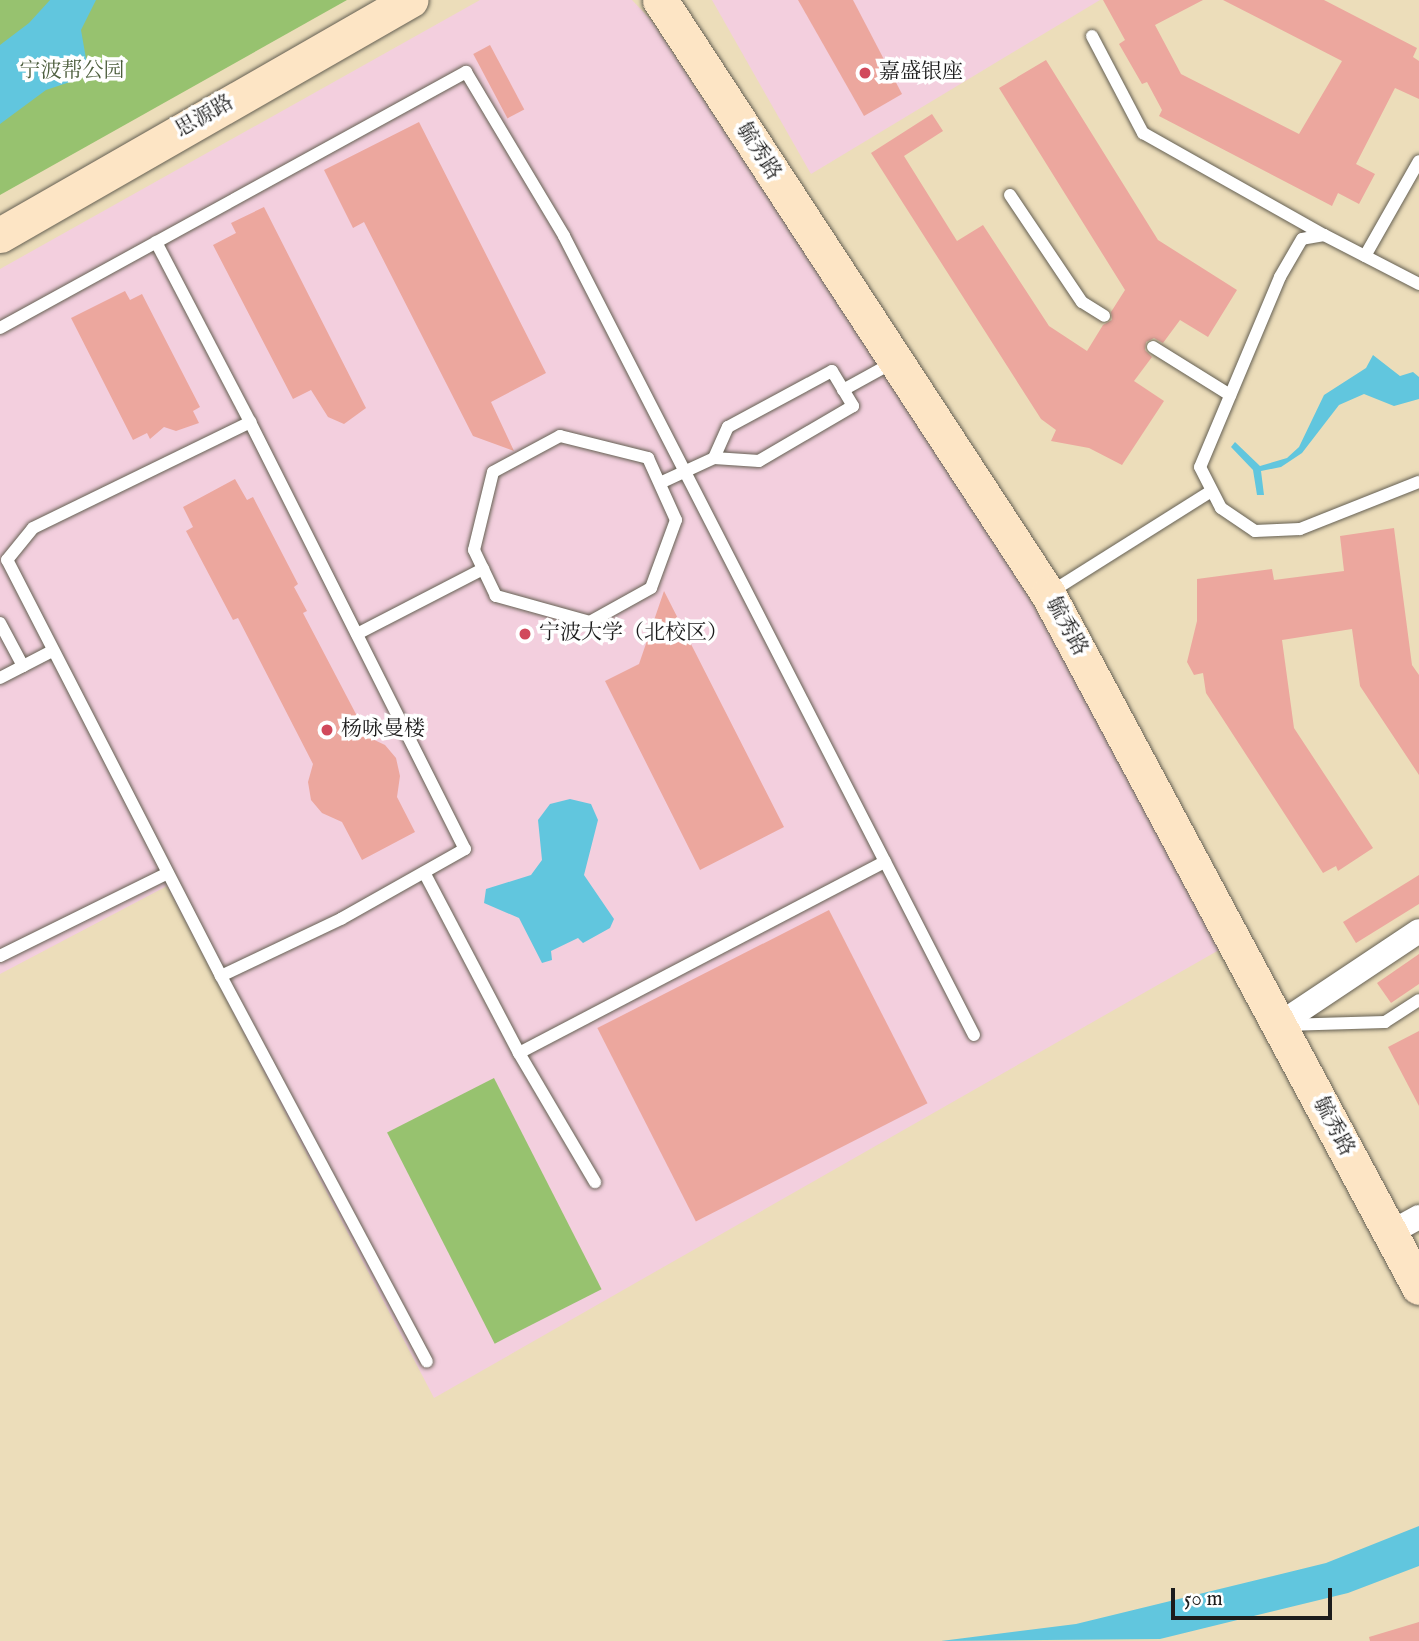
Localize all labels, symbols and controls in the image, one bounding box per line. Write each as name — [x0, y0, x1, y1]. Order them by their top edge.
park label: 宁波帮公园 — [20, 59, 124, 85]
place label: 嘉盛银座 — [879, 60, 963, 86]
marker: 嘉盛银座 — [857, 65, 873, 81]
street label: 思源路 — [171, 90, 239, 144]
street label: 毓秀路 — [730, 119, 786, 185]
street label: 毓秀路 — [1040, 593, 1092, 661]
place label: 宁波大学（北校区） — [539, 621, 728, 647]
marker: 宁波大学（北校区） — [517, 626, 533, 642]
place label: 杨咏曼楼 — [341, 717, 425, 743]
marker: 杨咏曼楼 — [319, 722, 335, 738]
street label: 毓秀路 — [1307, 1093, 1359, 1161]
scale bar — [1174, 1574, 1335, 1618]
text: 50 m — [1184, 1586, 1223, 1613]

